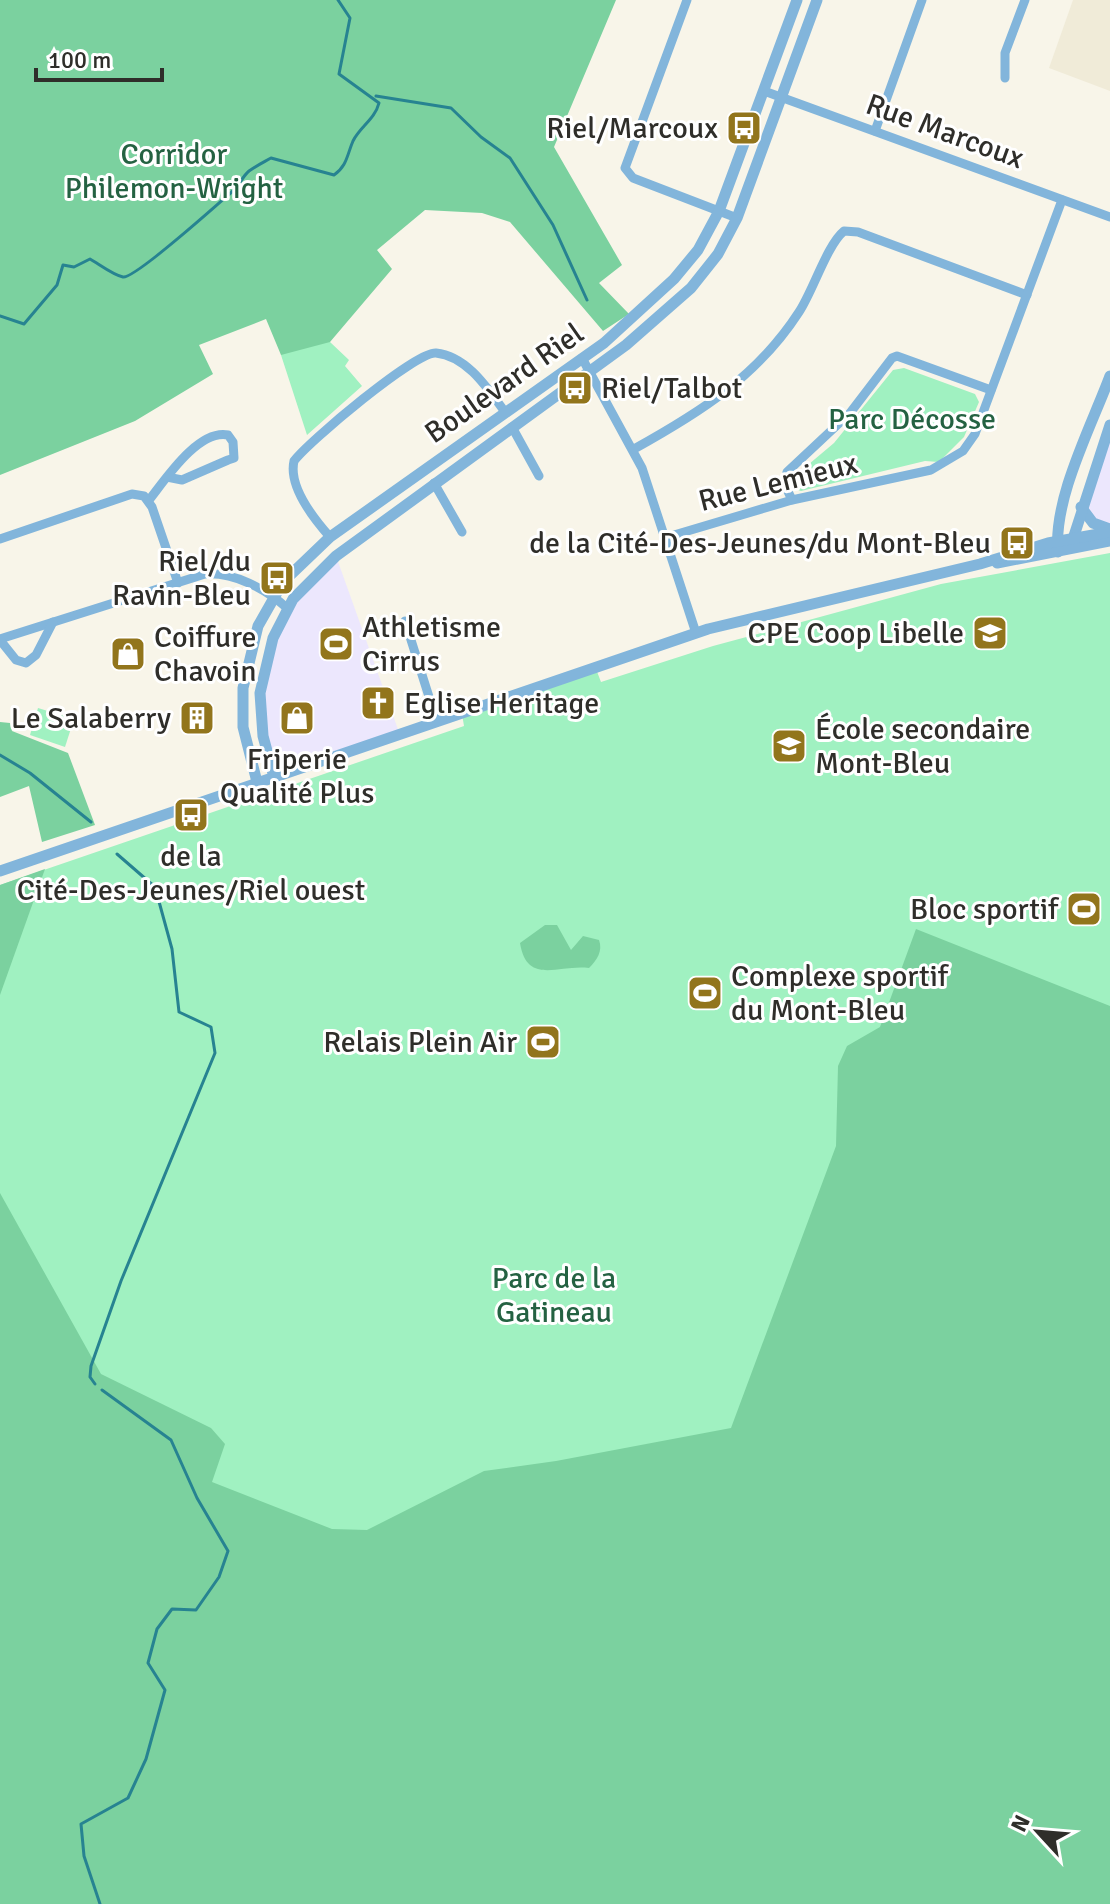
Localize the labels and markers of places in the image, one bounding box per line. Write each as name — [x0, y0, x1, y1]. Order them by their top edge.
bus stop icon: Riel/Marcoux — [725, 109, 763, 147]
place label: Riel/Marcoux — [546, 110, 718, 147]
bus stop icon: Riel/Talbot — [556, 369, 594, 407]
place label: Riel/Talbot — [601, 370, 742, 407]
bus stop icon: de la Cité-Des-Jeunes/du Mont-Bleu — [998, 524, 1036, 562]
place label: de la Cité-Des-Jeunes/du Mont-Bleu — [529, 525, 991, 562]
place label: Riel/du Ravin-Bleu — [112, 543, 251, 614]
bus stop icon: Riel/du Ravin-Bleu — [258, 559, 296, 597]
place label: Athletisme Cirrus — [362, 609, 501, 680]
school or university icon: CPE Coop Libelle — [971, 614, 1009, 652]
place label: CPE Coop Libelle — [748, 615, 964, 652]
place label: Coiffure Chavoin — [154, 619, 257, 690]
sports icon: Athletisme Cirrus — [317, 625, 355, 663]
shop icon: Coiffure Chavoin — [109, 635, 147, 673]
church icon: Eglise Heritage — [359, 684, 397, 722]
place label: Eglise Heritage — [404, 685, 599, 722]
building icon: Le Salaberry — [178, 699, 216, 737]
shop icon: Friperie Qualité Plus — [278, 699, 316, 737]
place label: Le Salaberry — [11, 700, 171, 737]
place label: École secondaire Mont-Bleu — [815, 711, 1030, 782]
school or university icon: École secondaire Mont-Bleu — [770, 727, 808, 765]
place label: Friperie Qualité Plus — [220, 741, 374, 812]
bus stop icon: de la Cité-Des-Jeunes/Riel ouest — [172, 796, 210, 834]
place label: de la Cité-Des-Jeunes/Riel ouest — [17, 838, 365, 909]
sports icon: Bloc sportif — [1065, 890, 1103, 928]
place label: Bloc sportif — [910, 891, 1060, 928]
place label: Complexe sportif du Mont-Bleu — [731, 958, 950, 1029]
sports icon: Complexe sportif du Mont-Bleu — [686, 974, 724, 1012]
sports icon: Relais Plein Air — [524, 1023, 562, 1061]
place label: Relais Plein Air — [323, 1024, 517, 1061]

